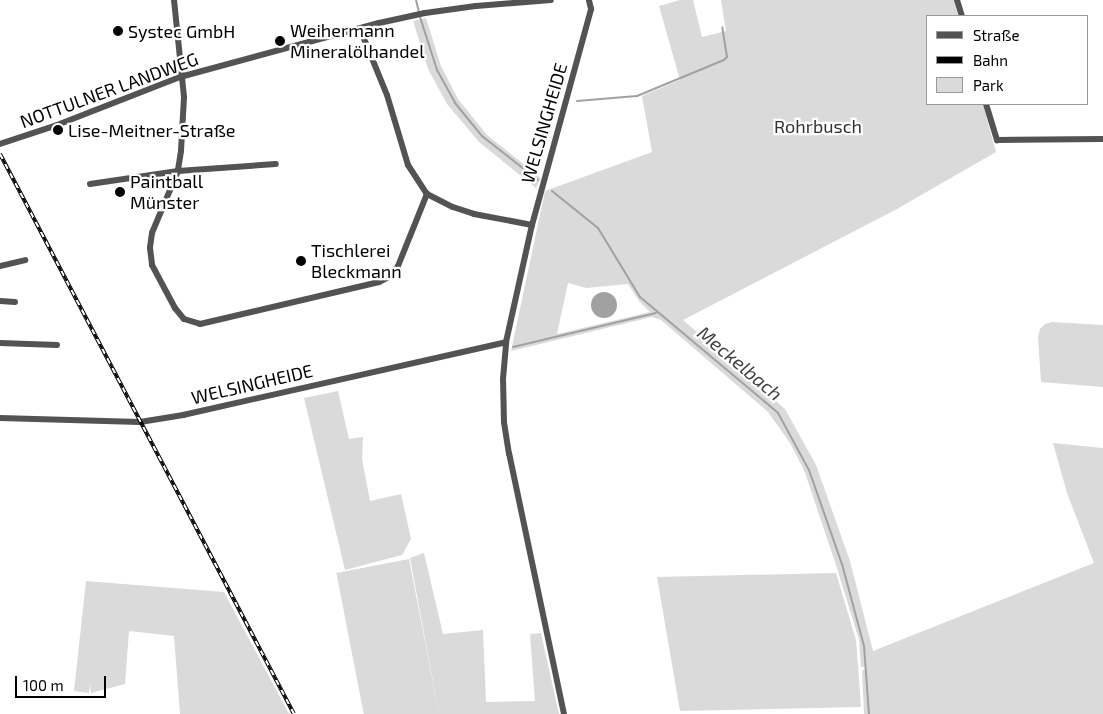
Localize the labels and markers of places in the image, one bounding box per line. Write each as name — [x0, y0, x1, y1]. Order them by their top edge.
place label: Systec GmbH — [128, 20, 235, 42]
place label: Weihermann Mineralölhandel — [290, 20, 425, 62]
marker: Systec GmbH — [112, 25, 124, 37]
marker: Weihermann Mineralölhandel — [274, 35, 286, 47]
place label: Lise-Meitner-Straße — [68, 119, 236, 141]
marker: Lise-Meitner-Straße — [52, 124, 64, 136]
place label: Paintball Münster — [130, 171, 203, 213]
marker: Paintball Münster — [114, 186, 126, 198]
place label: Tischlerei Bleckmann — [311, 240, 402, 282]
marker: Tischlerei Bleckmann — [295, 255, 307, 267]

